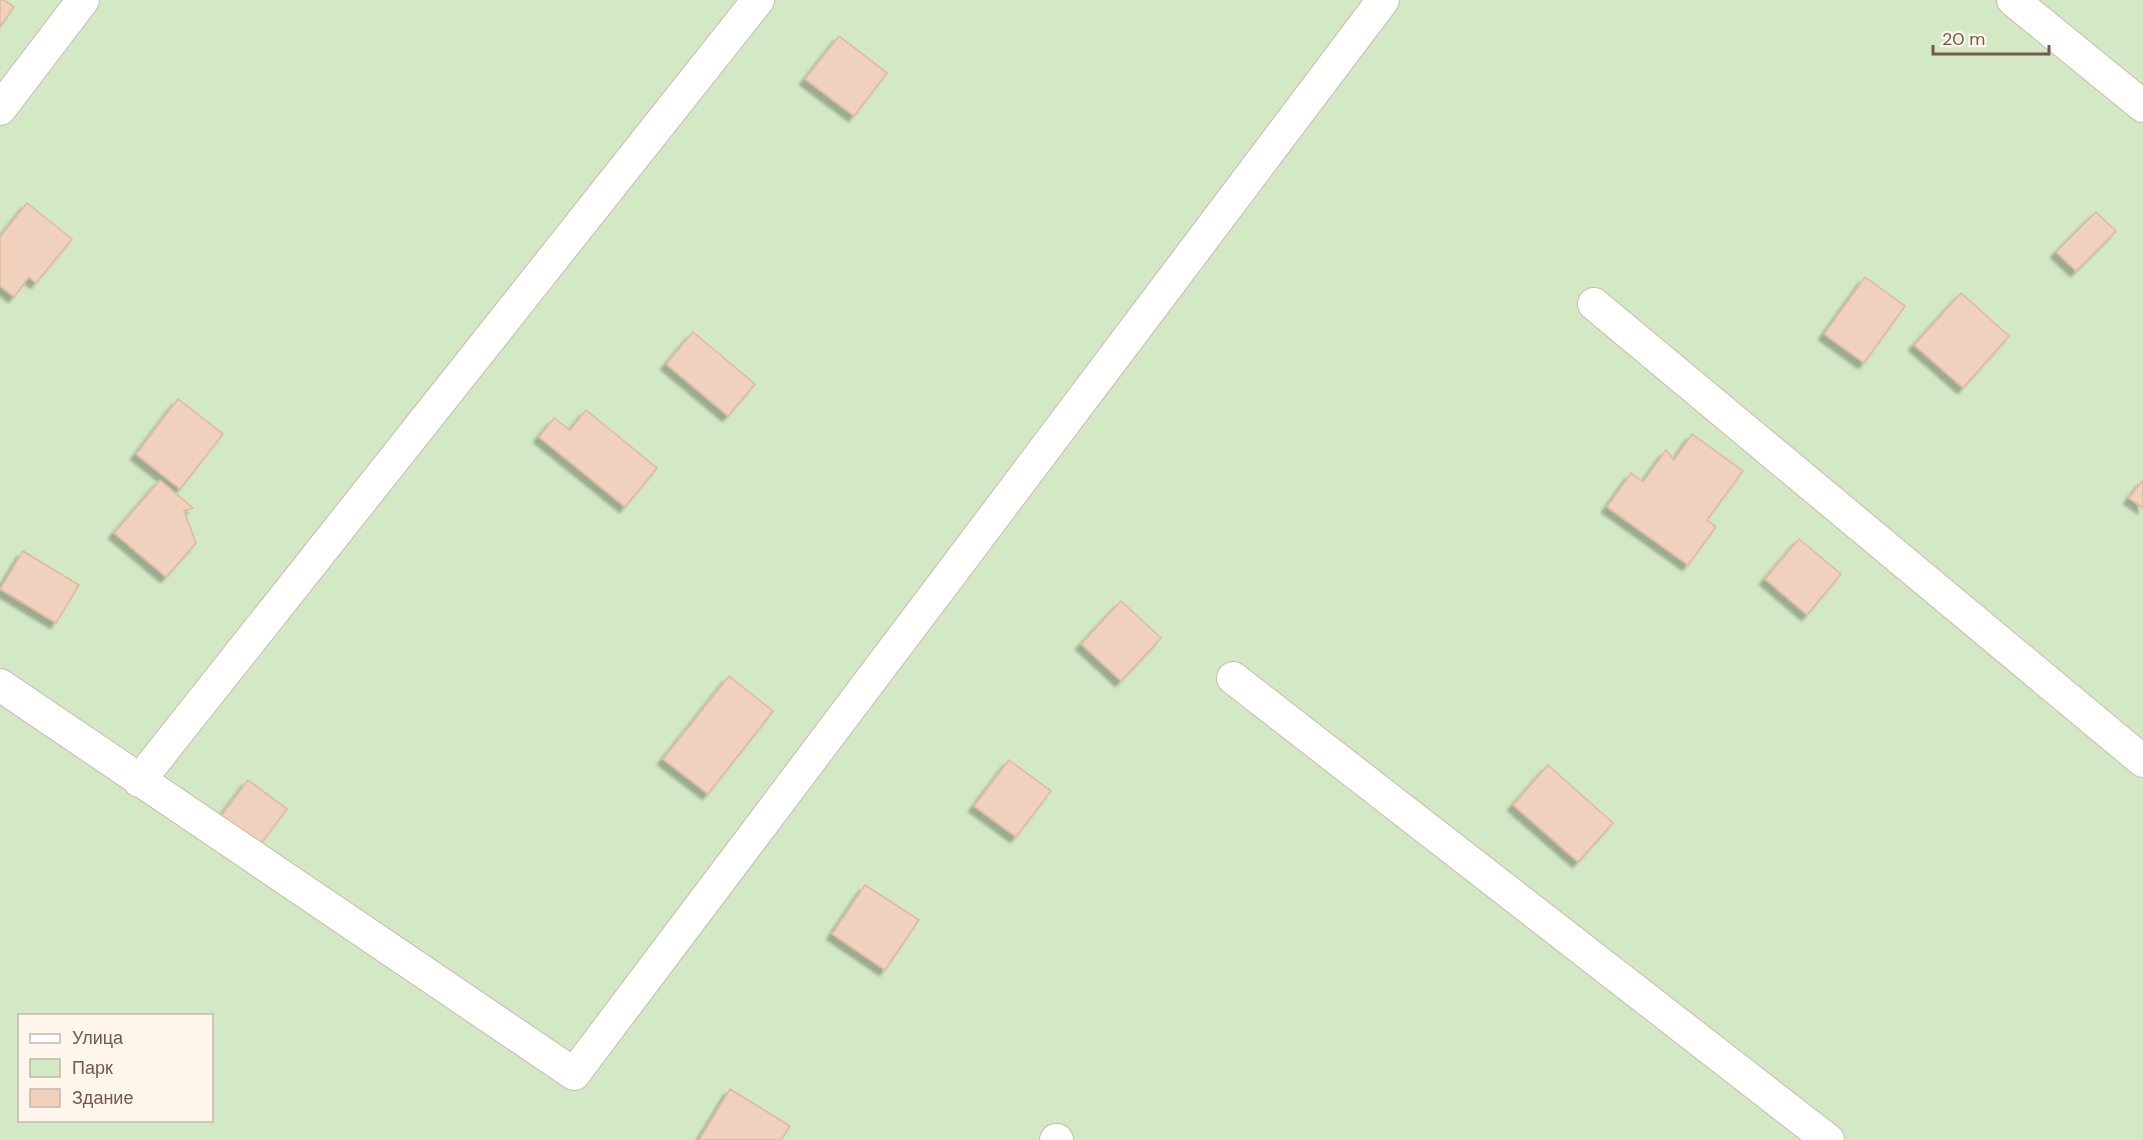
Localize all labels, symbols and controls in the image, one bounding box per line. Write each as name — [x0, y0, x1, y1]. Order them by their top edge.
scale bar — [1933, 18, 2048, 56]
text: 20 m — [1942, 27, 1985, 51]
legend — [18, 1014, 213, 1122]
text: Улица — [72, 1026, 124, 1050]
text: Парк — [72, 1056, 113, 1080]
text: Здание — [72, 1086, 133, 1110]

